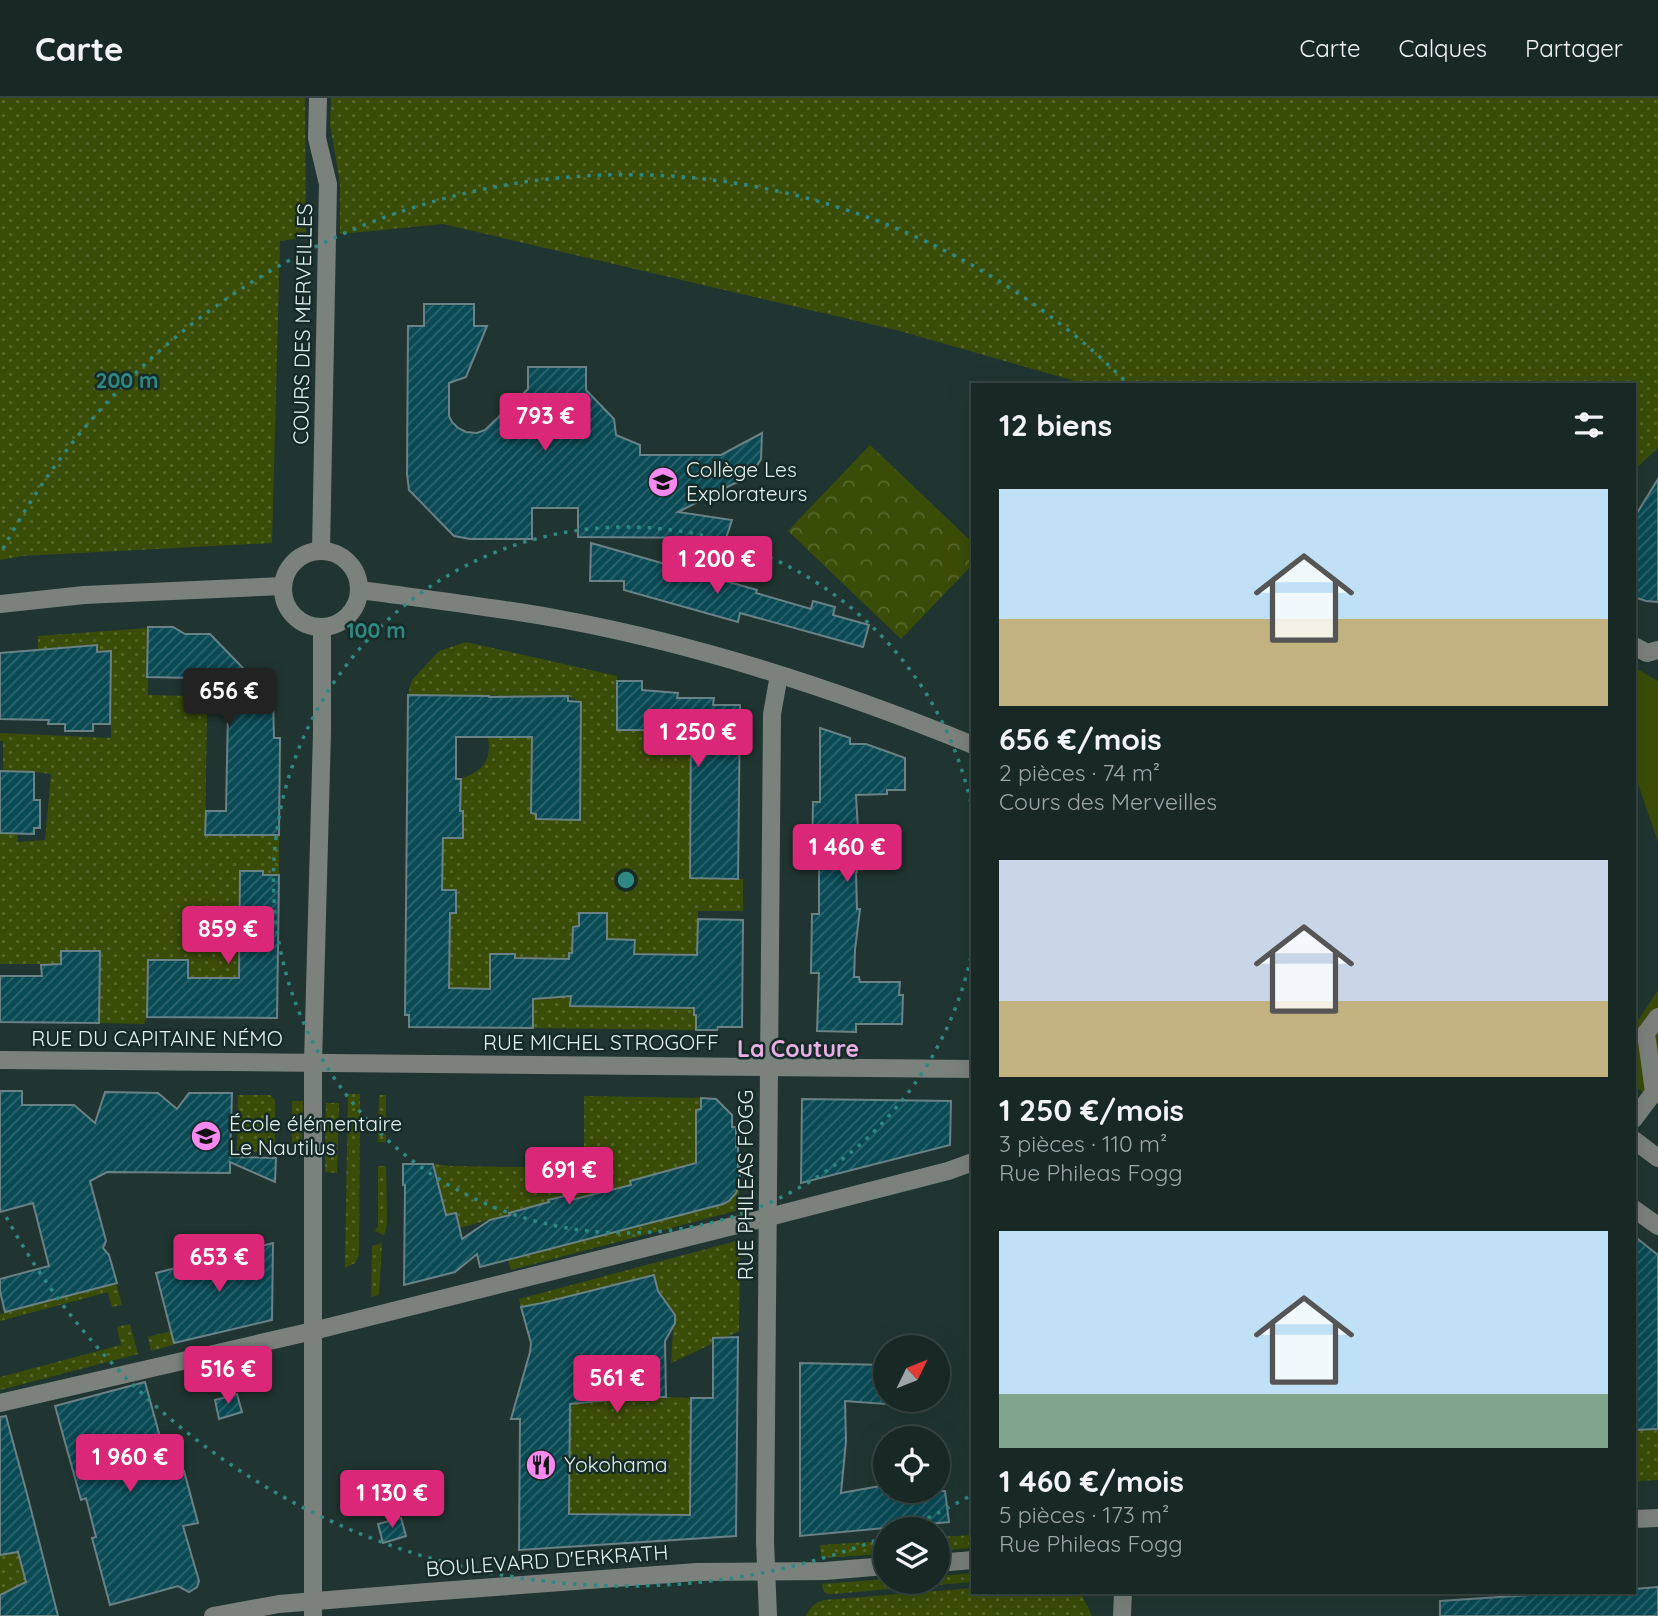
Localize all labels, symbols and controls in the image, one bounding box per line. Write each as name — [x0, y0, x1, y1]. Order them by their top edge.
text: Carte — [35, 28, 124, 69]
text: Carte — [1299, 33, 1361, 63]
text: Calques — [1399, 33, 1487, 63]
text: Partager — [1525, 33, 1623, 63]
street label: COURS DES MERVEILLES — [287, 203, 317, 445]
text: 200 m — [96, 367, 158, 393]
pin: 793 € — [496, 394, 594, 453]
text: 793 € — [516, 401, 574, 430]
text: 12 biens — [999, 406, 1112, 444]
icon: filters — [1570, 406, 1608, 444]
place label: Collège Les Explorateurs — [686, 456, 807, 506]
school or university icon: Collège Les Explorateurs — [646, 465, 680, 499]
icon: home — [1241, 535, 1367, 661]
pin: 1 200 € — [652, 536, 782, 596]
text: 1 200 € — [678, 544, 756, 573]
text: 100 m — [346, 617, 406, 643]
pin: 656 € — [180, 668, 278, 728]
text: 656 € — [199, 676, 259, 705]
pin: 1 250 € — [633, 710, 763, 769]
text: 1 250 € — [660, 717, 736, 746]
text: 656 €/mois — [999, 720, 1162, 758]
text: 2 pièces · 74 m² — [999, 758, 1160, 787]
text: Cours des Merveilles — [999, 787, 1217, 816]
pin: 1 460 € — [782, 824, 912, 884]
text: 1 460 € — [809, 832, 885, 861]
centre of rings — [614, 868, 638, 892]
pin: 859 € — [179, 906, 277, 966]
icon: home — [1241, 906, 1367, 1032]
text: 859 € — [198, 914, 258, 943]
street label: RUE DU CAPITAINE NÉMO — [31, 1025, 283, 1051]
street label: RUE MICHEL STROGOFF — [483, 1029, 719, 1055]
district label: La Couture — [737, 1034, 859, 1063]
street label: RUE PHILEAS FOGG — [732, 1090, 758, 1280]
text: 1 250 €/mois — [999, 1091, 1184, 1129]
place label: École élémentaire Le Nautilus — [229, 1110, 402, 1160]
school or university icon: École élémentaire Le Nautilus — [189, 1119, 223, 1153]
text: 3 pièces · 110 m² — [999, 1129, 1167, 1158]
pin: 691 € — [520, 1148, 618, 1207]
text: 691 € — [541, 1155, 597, 1184]
text: Rue Phileas Fogg — [999, 1158, 1183, 1187]
pin: 653 € — [170, 1234, 268, 1294]
text: 653 € — [189, 1242, 249, 1271]
icon: home — [1241, 1277, 1367, 1403]
north arrow — [873, 1335, 950, 1412]
map controls — [873, 1335, 950, 1594]
pin: 516 € — [179, 1346, 277, 1406]
text: 516 € — [200, 1354, 256, 1383]
pin: 561 € — [568, 1356, 666, 1415]
text: 561 € — [589, 1363, 645, 1392]
button: locate — [873, 1426, 950, 1503]
pin: 1 960 € — [65, 1434, 195, 1494]
text: 1 960 € — [92, 1442, 168, 1471]
restaurant icon: Yokohama — [524, 1448, 558, 1482]
place label: Yokohama — [564, 1451, 668, 1477]
text: 1 460 €/mois — [999, 1462, 1184, 1500]
pin: 1 130 € — [327, 1470, 457, 1530]
text: 1 130 € — [356, 1478, 428, 1507]
text: 5 pièces · 173 m² — [999, 1500, 1169, 1529]
button: layers — [873, 1517, 950, 1594]
text: Rue Phileas Fogg — [999, 1529, 1183, 1558]
street label: BOULEVARD D'ERKRATH — [425, 1539, 669, 1581]

